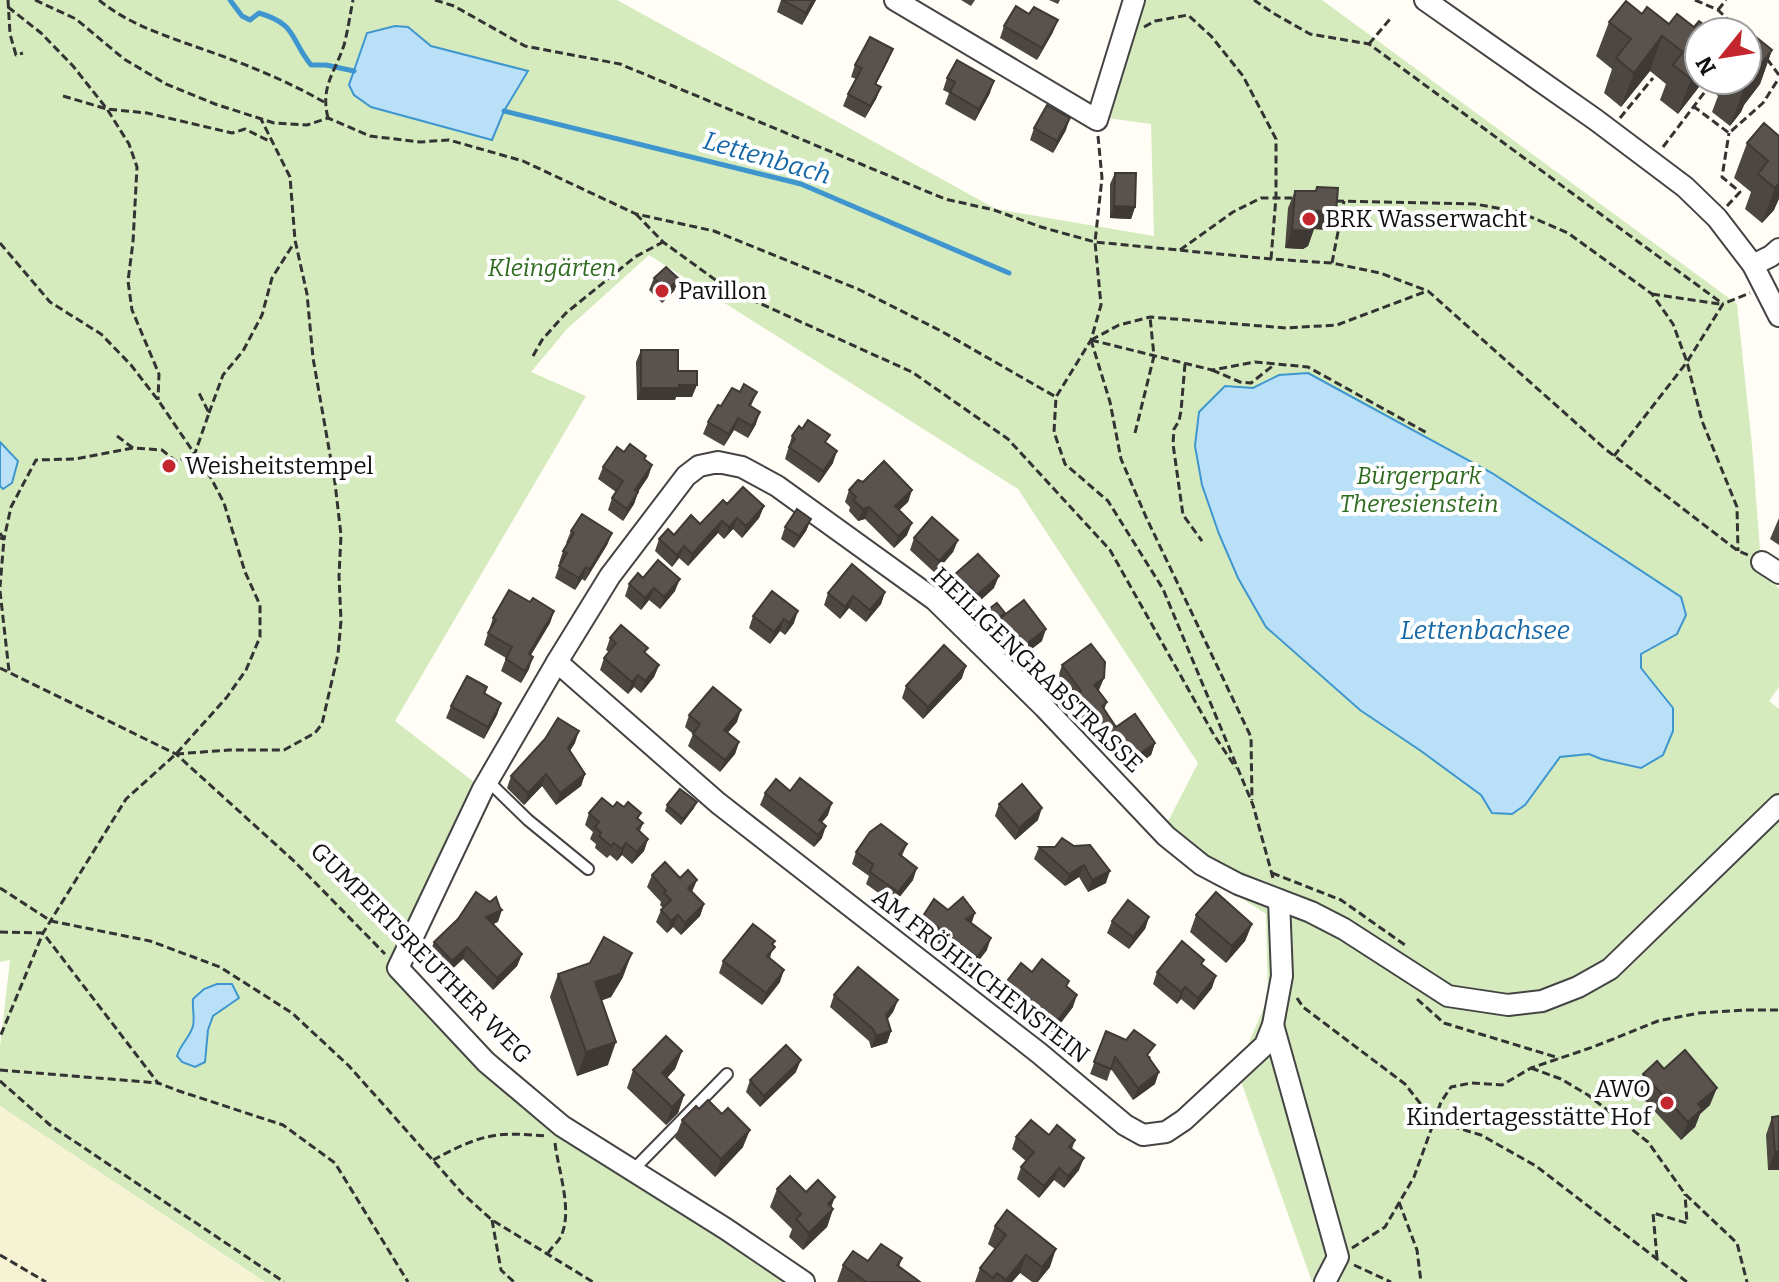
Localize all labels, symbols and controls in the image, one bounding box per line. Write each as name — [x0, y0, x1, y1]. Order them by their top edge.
north arrow — [1683, 16, 1763, 96]
text: N — [1690, 52, 1722, 80]
water label: Lettenbach — [700, 125, 834, 191]
place label: BRK Wasserwacht — [1325, 205, 1528, 233]
marker: BRK Wasserwacht — [1300, 210, 1318, 228]
park label: Kleingärten — [488, 254, 616, 282]
place label: Pavillon — [678, 277, 767, 305]
marker: Pavillon — [653, 282, 671, 300]
place label: Weisheitstempel — [185, 452, 374, 480]
marker: Weisheitstempel — [160, 457, 178, 475]
park label: Bürgerpark Theresienstein — [1340, 462, 1498, 518]
street label: HEILIGENGRABSTRASSE — [925, 562, 1149, 778]
water label: Lettenbachsee — [1400, 615, 1570, 646]
street label: GUMPERTSREUTHER WEG — [305, 837, 537, 1069]
street label: AM FRÖHLICHENSTEIN — [867, 883, 1095, 1069]
place label: AWO Kindertagesstätte Hof — [1406, 1075, 1653, 1131]
marker: AWO Kindertagesstätte Hof — [1658, 1094, 1676, 1112]

